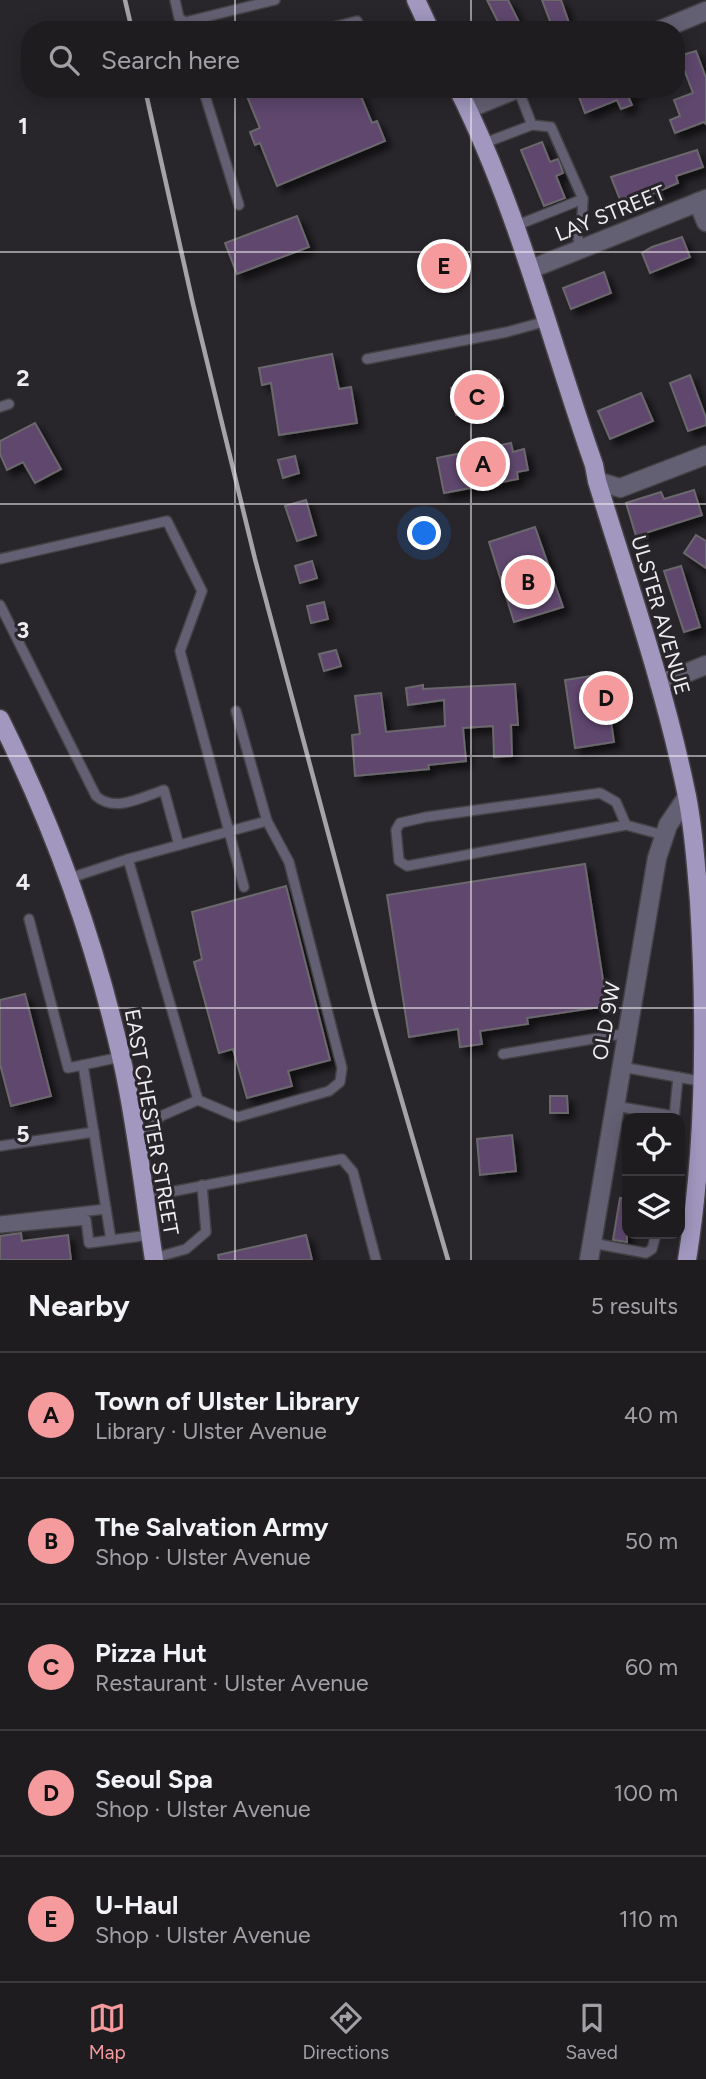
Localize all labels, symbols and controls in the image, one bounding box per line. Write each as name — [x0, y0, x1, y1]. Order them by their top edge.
search box — [21, 21, 685, 98]
icon: search — [45, 41, 83, 79]
text: Search here — [101, 44, 240, 76]
text: 1 — [18, 112, 28, 140]
street label: LAY STREET — [551, 179, 669, 246]
pin: E — [421, 240, 467, 292]
text: 2 — [16, 364, 30, 392]
pin: C — [454, 371, 500, 423]
pin: A — [460, 438, 506, 490]
your location — [407, 516, 441, 550]
street label: ULSTER AVENUE — [626, 532, 696, 698]
pin: B — [505, 556, 551, 608]
text: 3 — [17, 616, 29, 644]
pin: D — [583, 672, 629, 724]
text: 4 — [16, 868, 30, 896]
street label: OLD 9W — [587, 980, 625, 1062]
street label: EAST CHESTER STREET — [120, 1007, 184, 1237]
map controls — [622, 1113, 685, 1239]
button: locate — [622, 1113, 685, 1176]
text: 5 — [16, 1120, 30, 1148]
button: layers — [622, 1176, 685, 1239]
text: Nearby — [28, 1287, 130, 1324]
text: 5 results — [591, 1292, 678, 1320]
text: Town of Ulster Library — [95, 1385, 359, 1417]
text: A — [43, 1401, 59, 1429]
text: 40 m — [624, 1401, 678, 1429]
text: Library · Ulster Avenue — [95, 1417, 327, 1445]
text: The Salvation Army — [95, 1511, 329, 1543]
text: B — [44, 1527, 58, 1555]
text: 50 m — [625, 1527, 678, 1555]
text: Shop · Ulster Avenue — [95, 1543, 311, 1571]
text: Pizza Hut — [95, 1637, 207, 1669]
text: C — [43, 1653, 59, 1681]
text: 60 m — [625, 1653, 678, 1681]
text: Restaurant · Ulster Avenue — [95, 1669, 369, 1697]
text: Seoul Spa — [95, 1763, 213, 1795]
text: D — [43, 1779, 59, 1807]
text: 100 m — [614, 1779, 678, 1807]
text: Shop · Ulster Avenue — [95, 1795, 311, 1823]
text: U-Haul — [95, 1889, 178, 1921]
text: E — [44, 1905, 58, 1933]
text: 110 m — [619, 1905, 678, 1933]
text: Shop · Ulster Avenue — [95, 1921, 311, 1949]
tab: Map — [88, 1999, 126, 2064]
tab: Directions — [302, 1999, 389, 2064]
tab: Saved — [565, 1999, 618, 2064]

